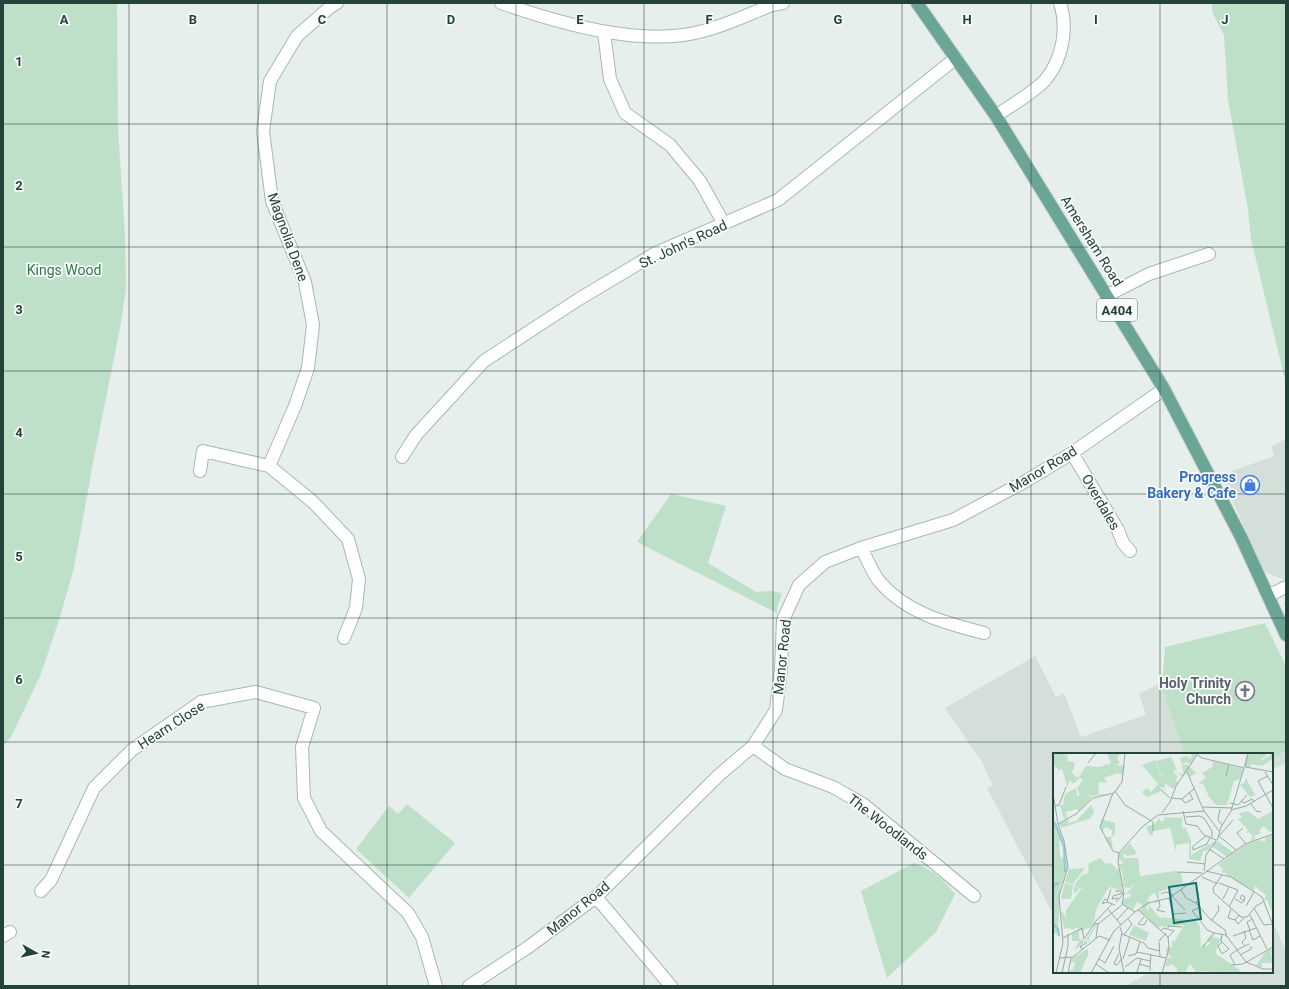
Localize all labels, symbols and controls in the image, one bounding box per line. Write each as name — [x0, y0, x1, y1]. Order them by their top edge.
text: A — [60, 12, 69, 27]
text: B — [189, 12, 197, 27]
text: C — [318, 12, 327, 27]
text: D — [447, 12, 455, 27]
text: E — [576, 12, 584, 27]
text: F — [705, 12, 713, 27]
text: G — [834, 12, 843, 27]
text: H — [962, 12, 972, 27]
text: I — [1094, 12, 1098, 27]
text: J — [1221, 12, 1229, 27]
text: 1 — [15, 54, 23, 69]
text: 2 — [15, 178, 23, 193]
street label: Magnolia Dene — [265, 191, 311, 283]
street label: Amersham Road — [1058, 193, 1126, 289]
street label: St. John's Road — [636, 217, 730, 271]
park label: Kings Wood — [27, 262, 101, 278]
road number: A404 — [1097, 299, 1137, 321]
text: 3 — [15, 302, 23, 317]
text: 4 — [15, 425, 23, 440]
street label: Manor Road — [1006, 443, 1080, 495]
place label: Progress Bakery & Cafe — [1147, 469, 1236, 501]
street label: Overdales — [1079, 471, 1123, 533]
shop icon: Progress Bakery & Cafe — [1239, 474, 1261, 496]
text: 5 — [15, 549, 23, 564]
street label: Manor Road — [770, 618, 794, 696]
text: 6 — [15, 672, 23, 687]
place label: Holy Trinity Church — [1159, 675, 1232, 707]
church icon: Holy Trinity Church — [1234, 680, 1256, 702]
street label: Hearn Close — [135, 698, 207, 752]
inset map — [1053, 753, 1273, 973]
street label: The Woodlands — [845, 791, 931, 863]
text: 7 — [15, 796, 23, 811]
street label: Manor Road — [543, 878, 613, 938]
north arrow — [16, 933, 56, 973]
text: N — [38, 950, 52, 959]

